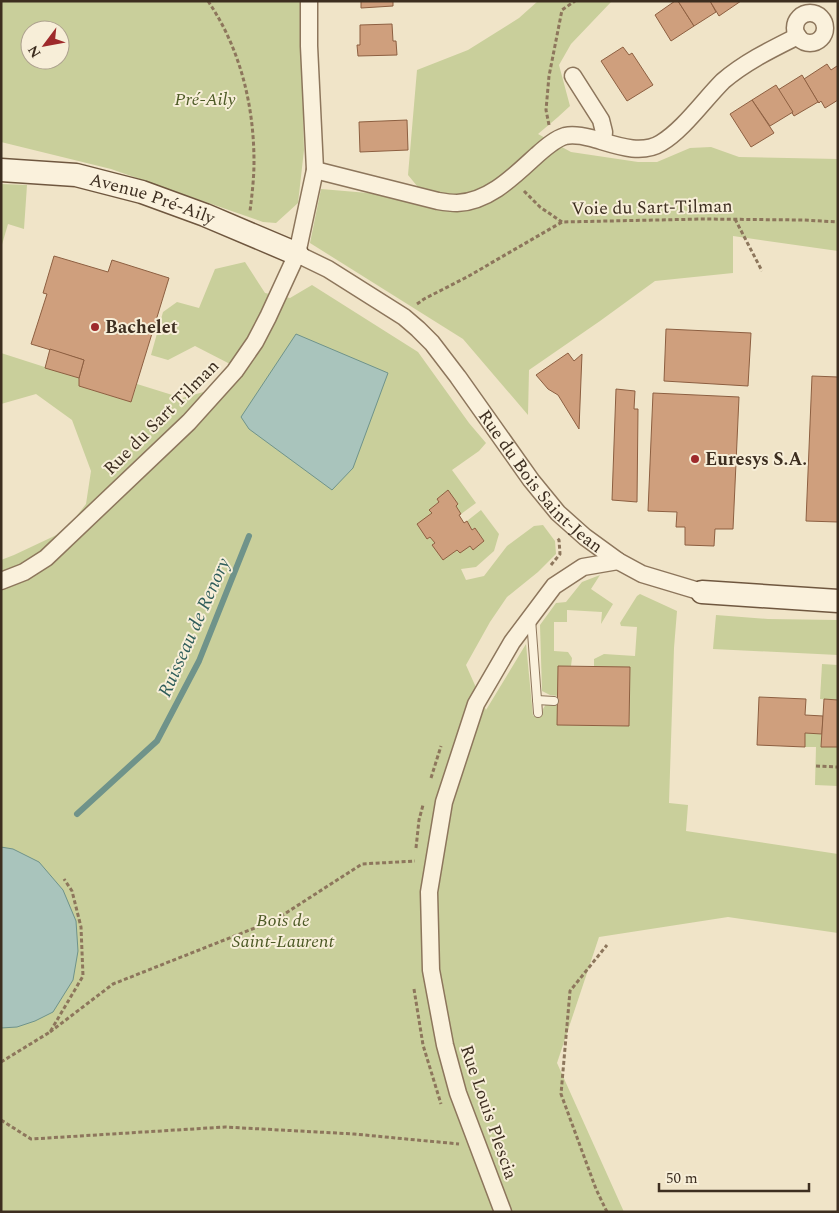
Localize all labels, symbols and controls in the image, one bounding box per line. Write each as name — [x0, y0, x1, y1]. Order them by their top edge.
north arrow — [20, 20, 70, 70]
text: N — [22, 41, 46, 62]
park label: Pré-Aily — [175, 86, 235, 113]
street label: Avenue Pré-Aily — [87, 166, 220, 232]
street label: Voie du Sart-Tilman — [571, 193, 733, 222]
place label: Bachelet — [105, 314, 178, 341]
marker: Bachelet — [89, 321, 101, 333]
street label: Rue du Sart Tilman — [97, 353, 225, 481]
street label: Rue du Bois Saint-Jean — [471, 404, 609, 560]
place label: Euresys S.A. — [705, 446, 807, 473]
marker: Euresys S.A. — [689, 453, 701, 465]
water label: Ruisseau de Renory — [151, 553, 238, 702]
park label: Bois de Saint-Laurent — [232, 907, 334, 955]
street label: Rue Louis Plescia — [453, 1041, 524, 1183]
scale bar — [659, 1160, 809, 1192]
text: 50 m — [666, 1167, 698, 1190]

